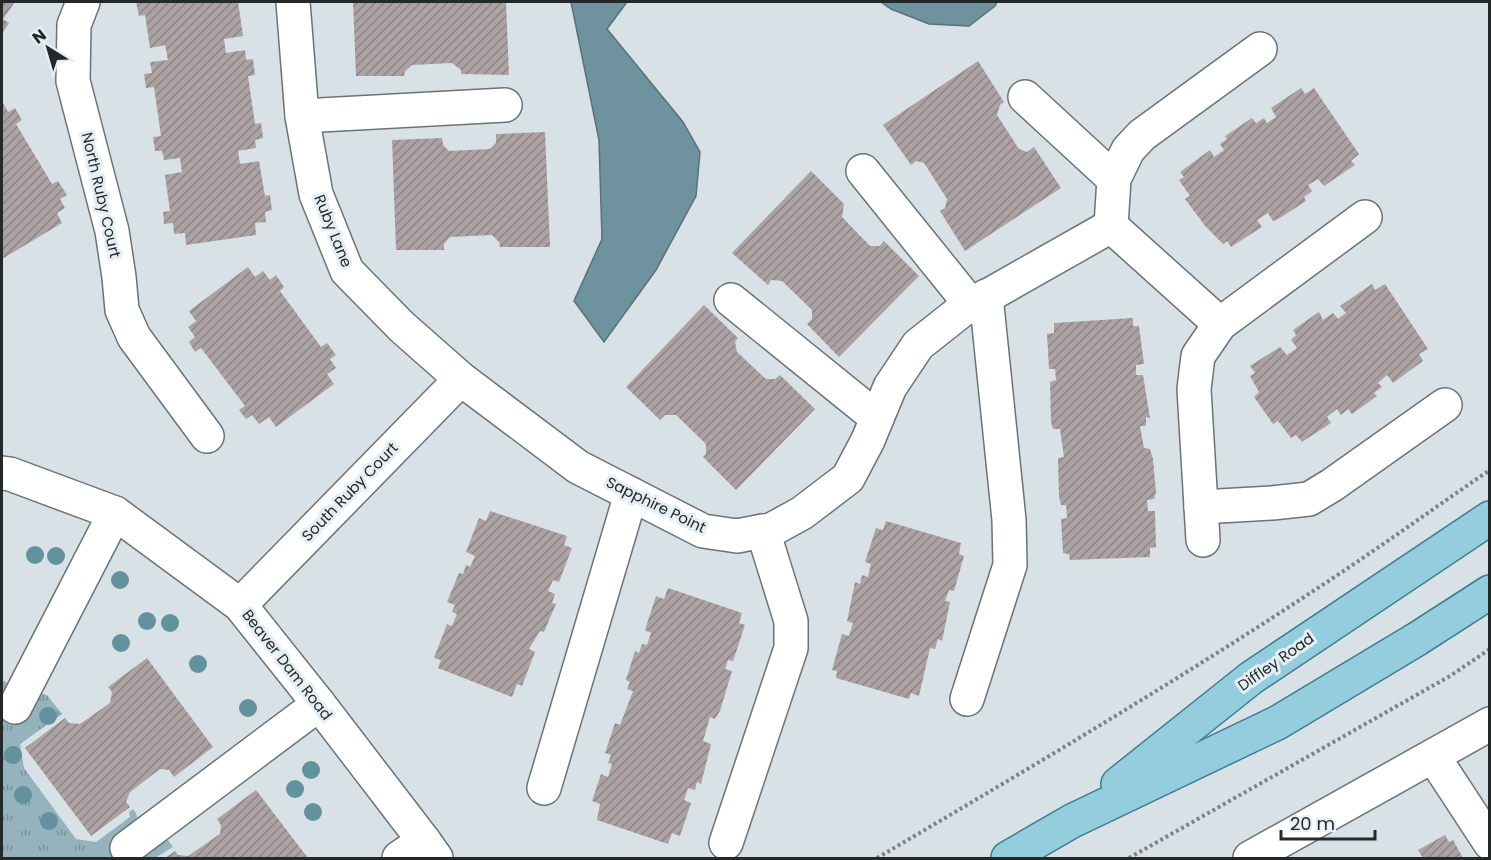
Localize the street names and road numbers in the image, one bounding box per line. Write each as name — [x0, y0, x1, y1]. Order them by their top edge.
street label: North Ruby Court — [77, 130, 126, 260]
street label: Ruby Lane — [309, 191, 358, 270]
street label: South Ruby Court — [297, 438, 402, 546]
street label: Sapphire Point — [603, 471, 710, 538]
street label: Beaver Dam Road — [238, 605, 337, 724]
street label: Diffley Road — [1233, 628, 1318, 696]

